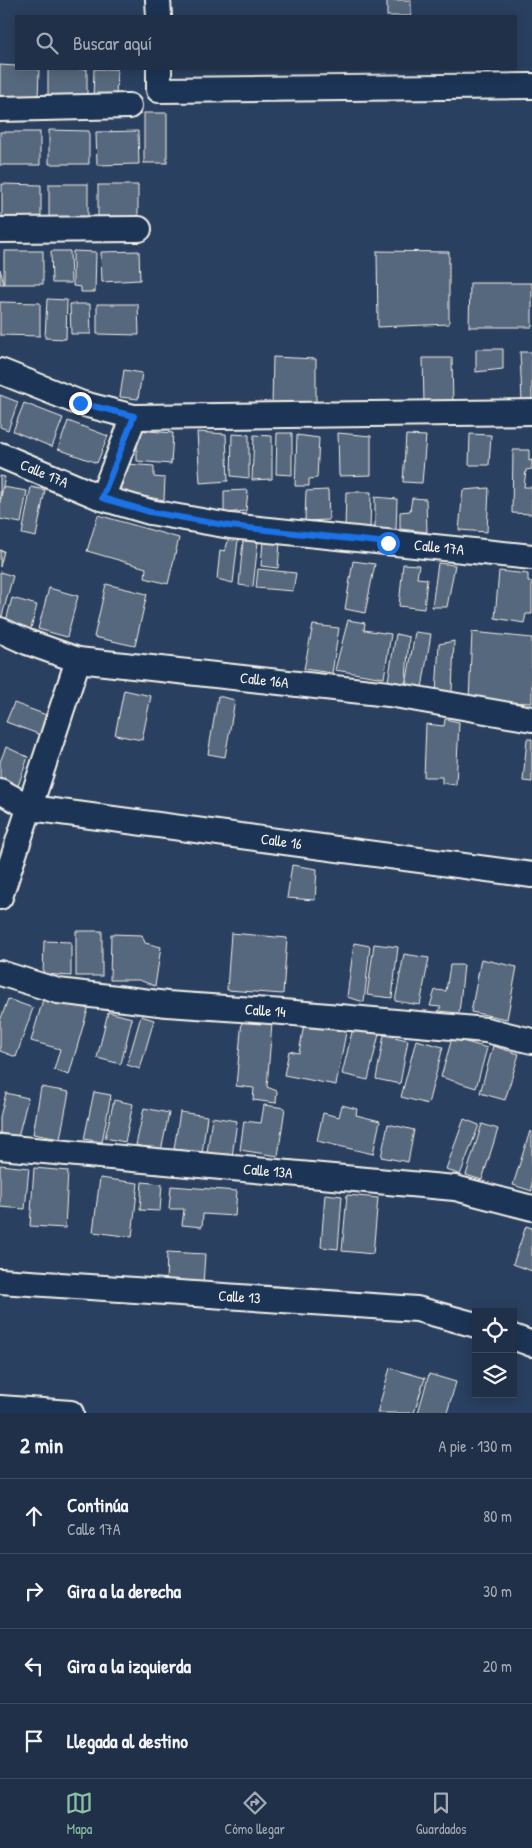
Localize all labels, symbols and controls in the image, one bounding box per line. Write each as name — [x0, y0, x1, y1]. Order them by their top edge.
search box — [15, 15, 517, 70]
icon: search — [33, 29, 61, 57]
text: Buscar aquí — [73, 30, 152, 56]
route end — [69, 392, 92, 415]
street label: Calle 17A — [17, 454, 72, 493]
route start — [377, 532, 400, 555]
street label: Calle 17A — [413, 534, 466, 560]
street label: Calle 16A — [239, 667, 290, 693]
street label: Calle 16 — [260, 828, 303, 854]
street label: Calle 14 — [244, 998, 287, 1022]
street label: Calle 13A — [242, 1158, 294, 1183]
street label: Calle 13 — [218, 1285, 262, 1308]
map controls — [472, 1308, 517, 1398]
button: locate — [472, 1308, 517, 1353]
button: layers — [472, 1353, 517, 1398]
text: 2 min — [20, 1431, 63, 1460]
text: A pie · 130 m — [438, 1435, 512, 1457]
text: Continúa — [67, 1492, 128, 1518]
icon: ahead — [20, 1502, 48, 1530]
text: 80 m — [483, 1505, 512, 1527]
text: Calle 17A — [67, 1518, 121, 1540]
icon: right — [20, 1577, 48, 1605]
text: Gira a la derecha — [67, 1578, 181, 1604]
text: 30 m — [483, 1580, 512, 1602]
icon: left — [20, 1652, 48, 1680]
text: Gira a la izquierda — [67, 1653, 191, 1679]
text: 20 m — [483, 1655, 512, 1677]
icon: arrive — [20, 1727, 48, 1755]
text: Llegada al destino — [67, 1728, 188, 1754]
tab: Mapa — [65, 1789, 93, 1838]
tab: Cómo llegar — [224, 1789, 285, 1838]
tab: Guardados — [416, 1789, 466, 1838]

